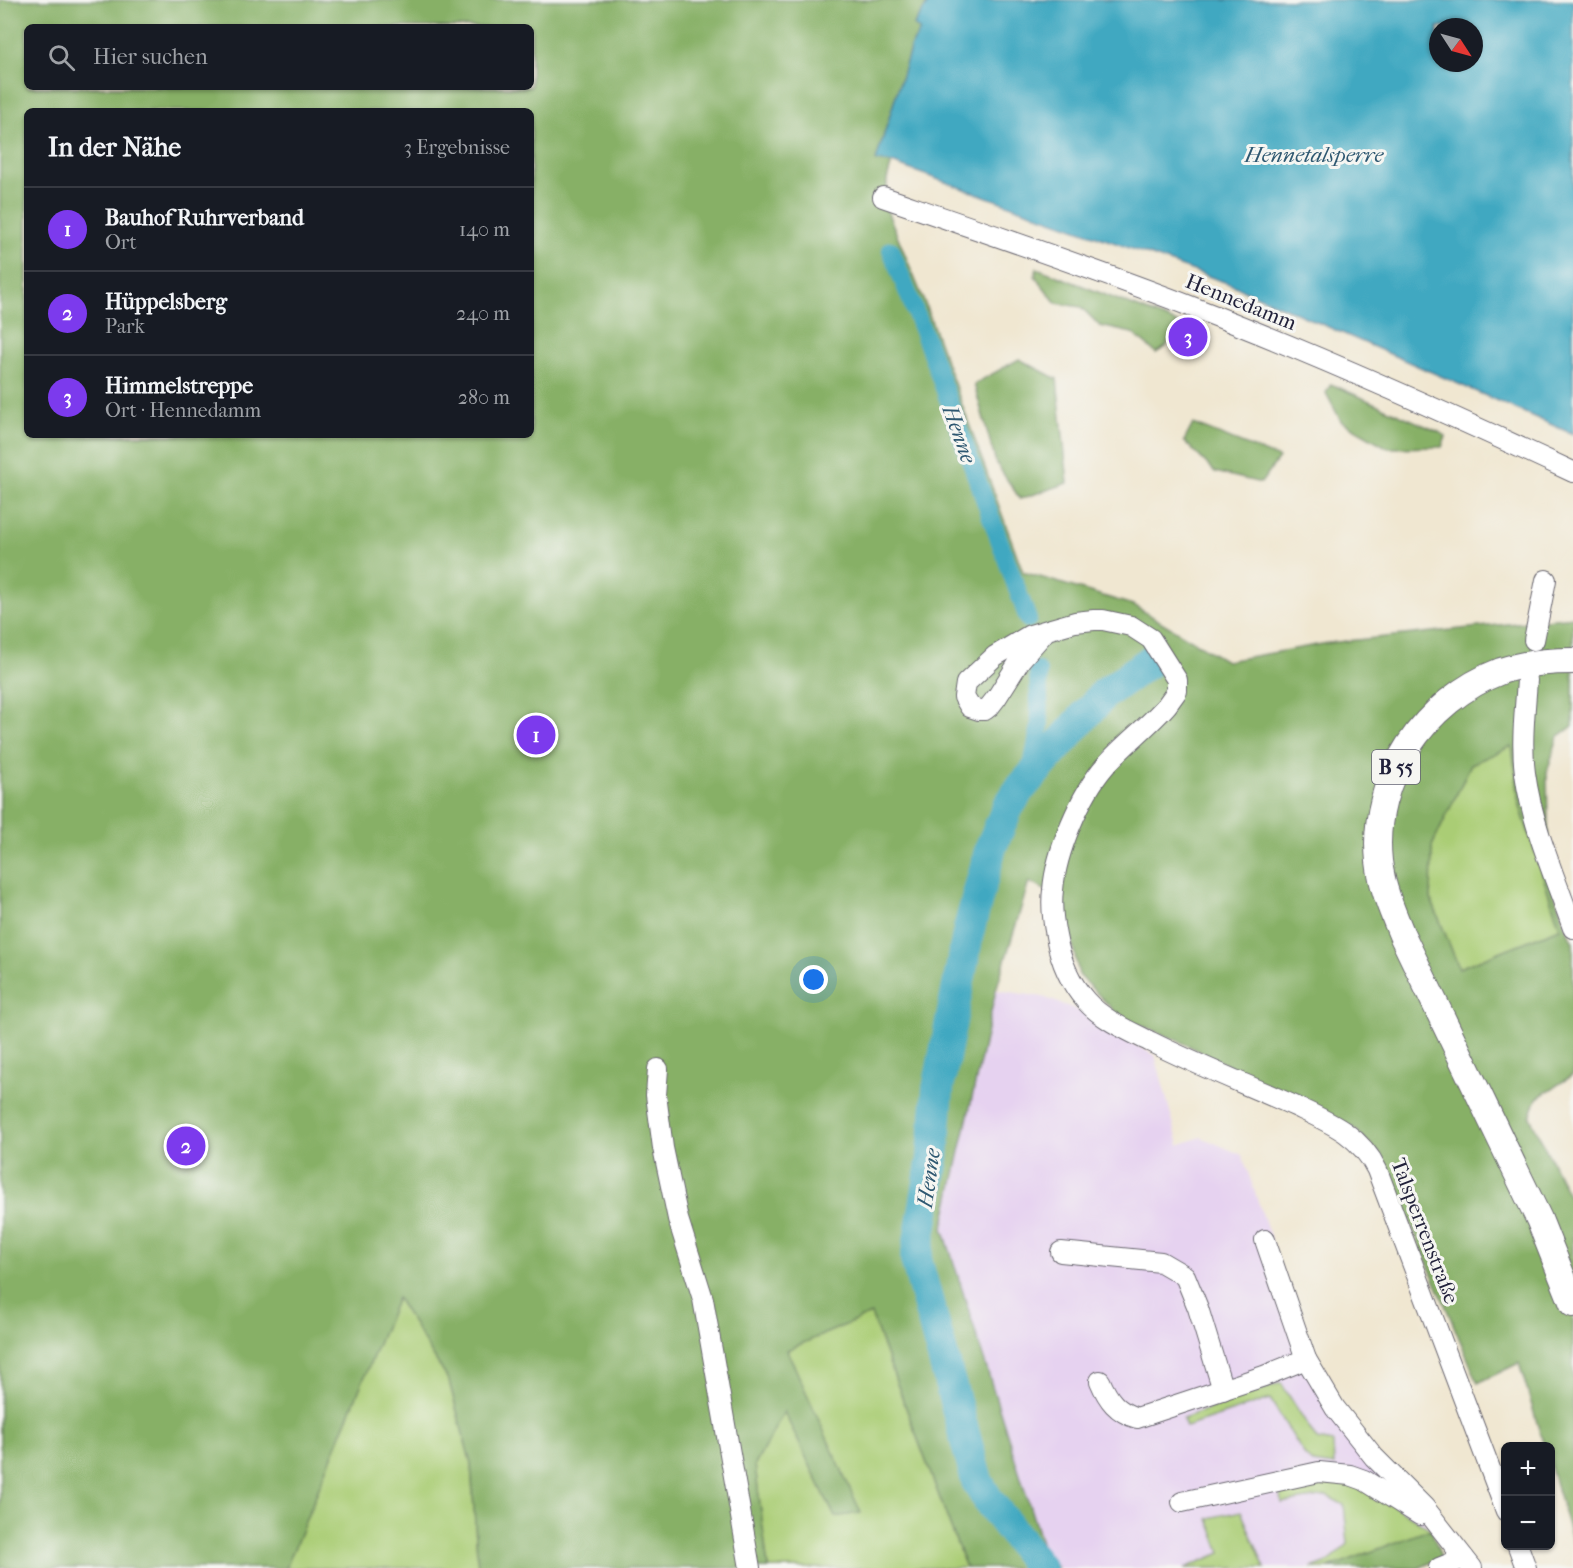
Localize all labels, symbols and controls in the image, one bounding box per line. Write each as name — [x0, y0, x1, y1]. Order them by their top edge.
north arrow — [1429, 18, 1483, 72]
search box — [24, 24, 534, 90]
icon: search — [45, 41, 78, 74]
text: Hier suchen — [93, 44, 208, 70]
text: In der Nähe — [48, 132, 181, 163]
text: 3 Ergebnisse — [404, 136, 510, 159]
water label: Hennetalsperre — [1244, 142, 1384, 168]
text: Bauhof Ruhrverband — [105, 205, 304, 231]
text: 1 — [64, 218, 71, 241]
text: 140 m — [459, 218, 510, 241]
text: Ort — [105, 231, 137, 254]
street label: Hennedamm — [1182, 269, 1300, 335]
text: Hüppelsberg — [105, 289, 227, 315]
text: 2 — [62, 302, 73, 325]
text: 240 m — [456, 302, 510, 325]
pin: 3 — [1168, 314, 1208, 360]
text: Park — [105, 315, 145, 338]
text: Himmelstreppe — [105, 373, 253, 399]
text: 3 — [63, 386, 72, 409]
text: 280 m — [458, 386, 510, 409]
text: Ort · Hennedamm — [105, 399, 261, 422]
water label: Henne — [936, 401, 982, 468]
pin: 1 — [516, 712, 556, 758]
road number: B 55 — [1372, 750, 1420, 784]
your location — [799, 965, 828, 994]
pin: 2 — [166, 1124, 206, 1168]
water label: Henne — [912, 1146, 946, 1210]
street label: Talsperrenstraße — [1386, 1155, 1464, 1307]
map controls — [1501, 1442, 1555, 1550]
button: + — [1501, 1442, 1555, 1496]
button: − — [1501, 1496, 1555, 1550]

